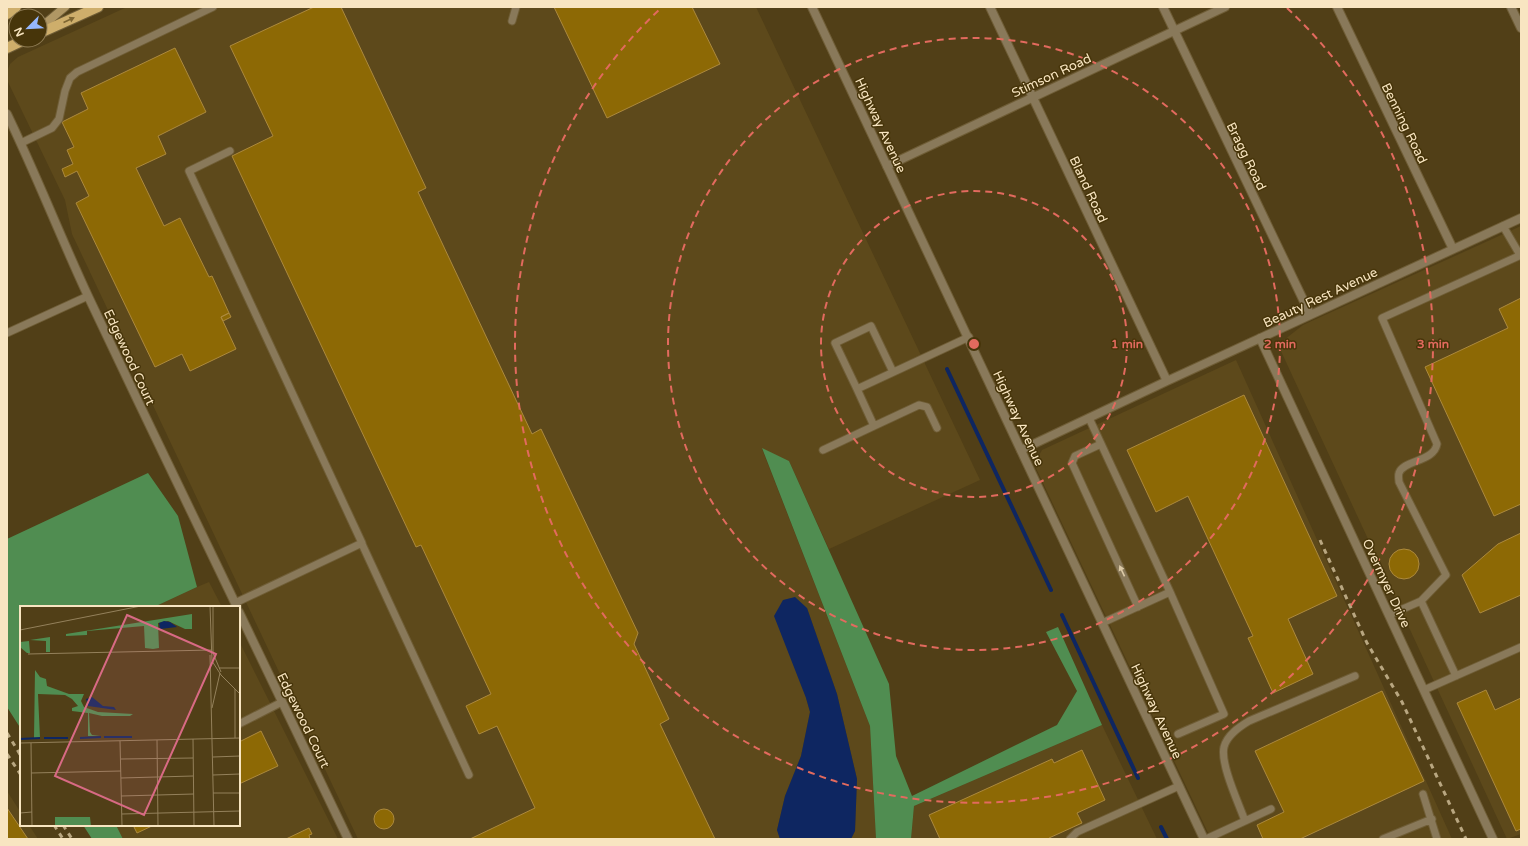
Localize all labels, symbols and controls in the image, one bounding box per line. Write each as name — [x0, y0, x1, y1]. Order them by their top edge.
north arrow — [8, 8, 48, 48]
one-way arrow — [63, 17, 75, 23]
text: N — [12, 25, 27, 39]
street label: Stimson Road — [1009, 50, 1094, 101]
street label: Highway Avenue — [851, 75, 909, 176]
street label: Benning Road — [1378, 81, 1430, 166]
street label: Bragg Road — [1223, 120, 1269, 193]
street label: Bland Road — [1066, 154, 1110, 225]
street label: Beauty Rest Avenue — [1261, 264, 1380, 331]
street label: Edgewood Court — [100, 307, 158, 408]
centre of rings — [967, 337, 981, 351]
text: 1 min — [1111, 337, 1143, 351]
text: 2 min — [1264, 337, 1296, 351]
text: 3 min — [1417, 337, 1449, 351]
street label: Highway Avenue — [989, 368, 1047, 469]
street label: Overmyer Drive — [1359, 536, 1414, 630]
one-way arrow — [1118, 565, 1124, 577]
inset map — [20, 606, 240, 826]
street label: Highway Avenue — [1127, 661, 1185, 762]
street label: Edgewood Court — [273, 670, 333, 771]

